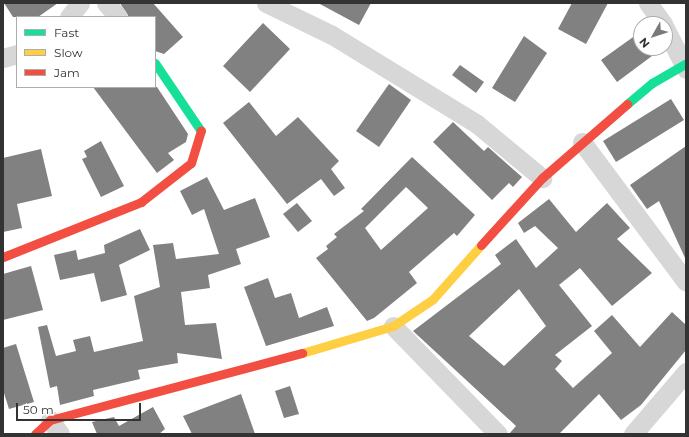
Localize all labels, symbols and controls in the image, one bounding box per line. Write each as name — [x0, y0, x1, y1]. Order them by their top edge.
legend — [16, 16, 156, 88]
north arrow — [633, 16, 673, 56]
text: Fast — [54, 25, 79, 40]
text: N — [636, 35, 653, 51]
text: Slow — [54, 45, 83, 60]
text: Jam — [54, 65, 80, 80]
scale bar — [18, 395, 143, 421]
text: 50 m — [23, 402, 54, 417]

